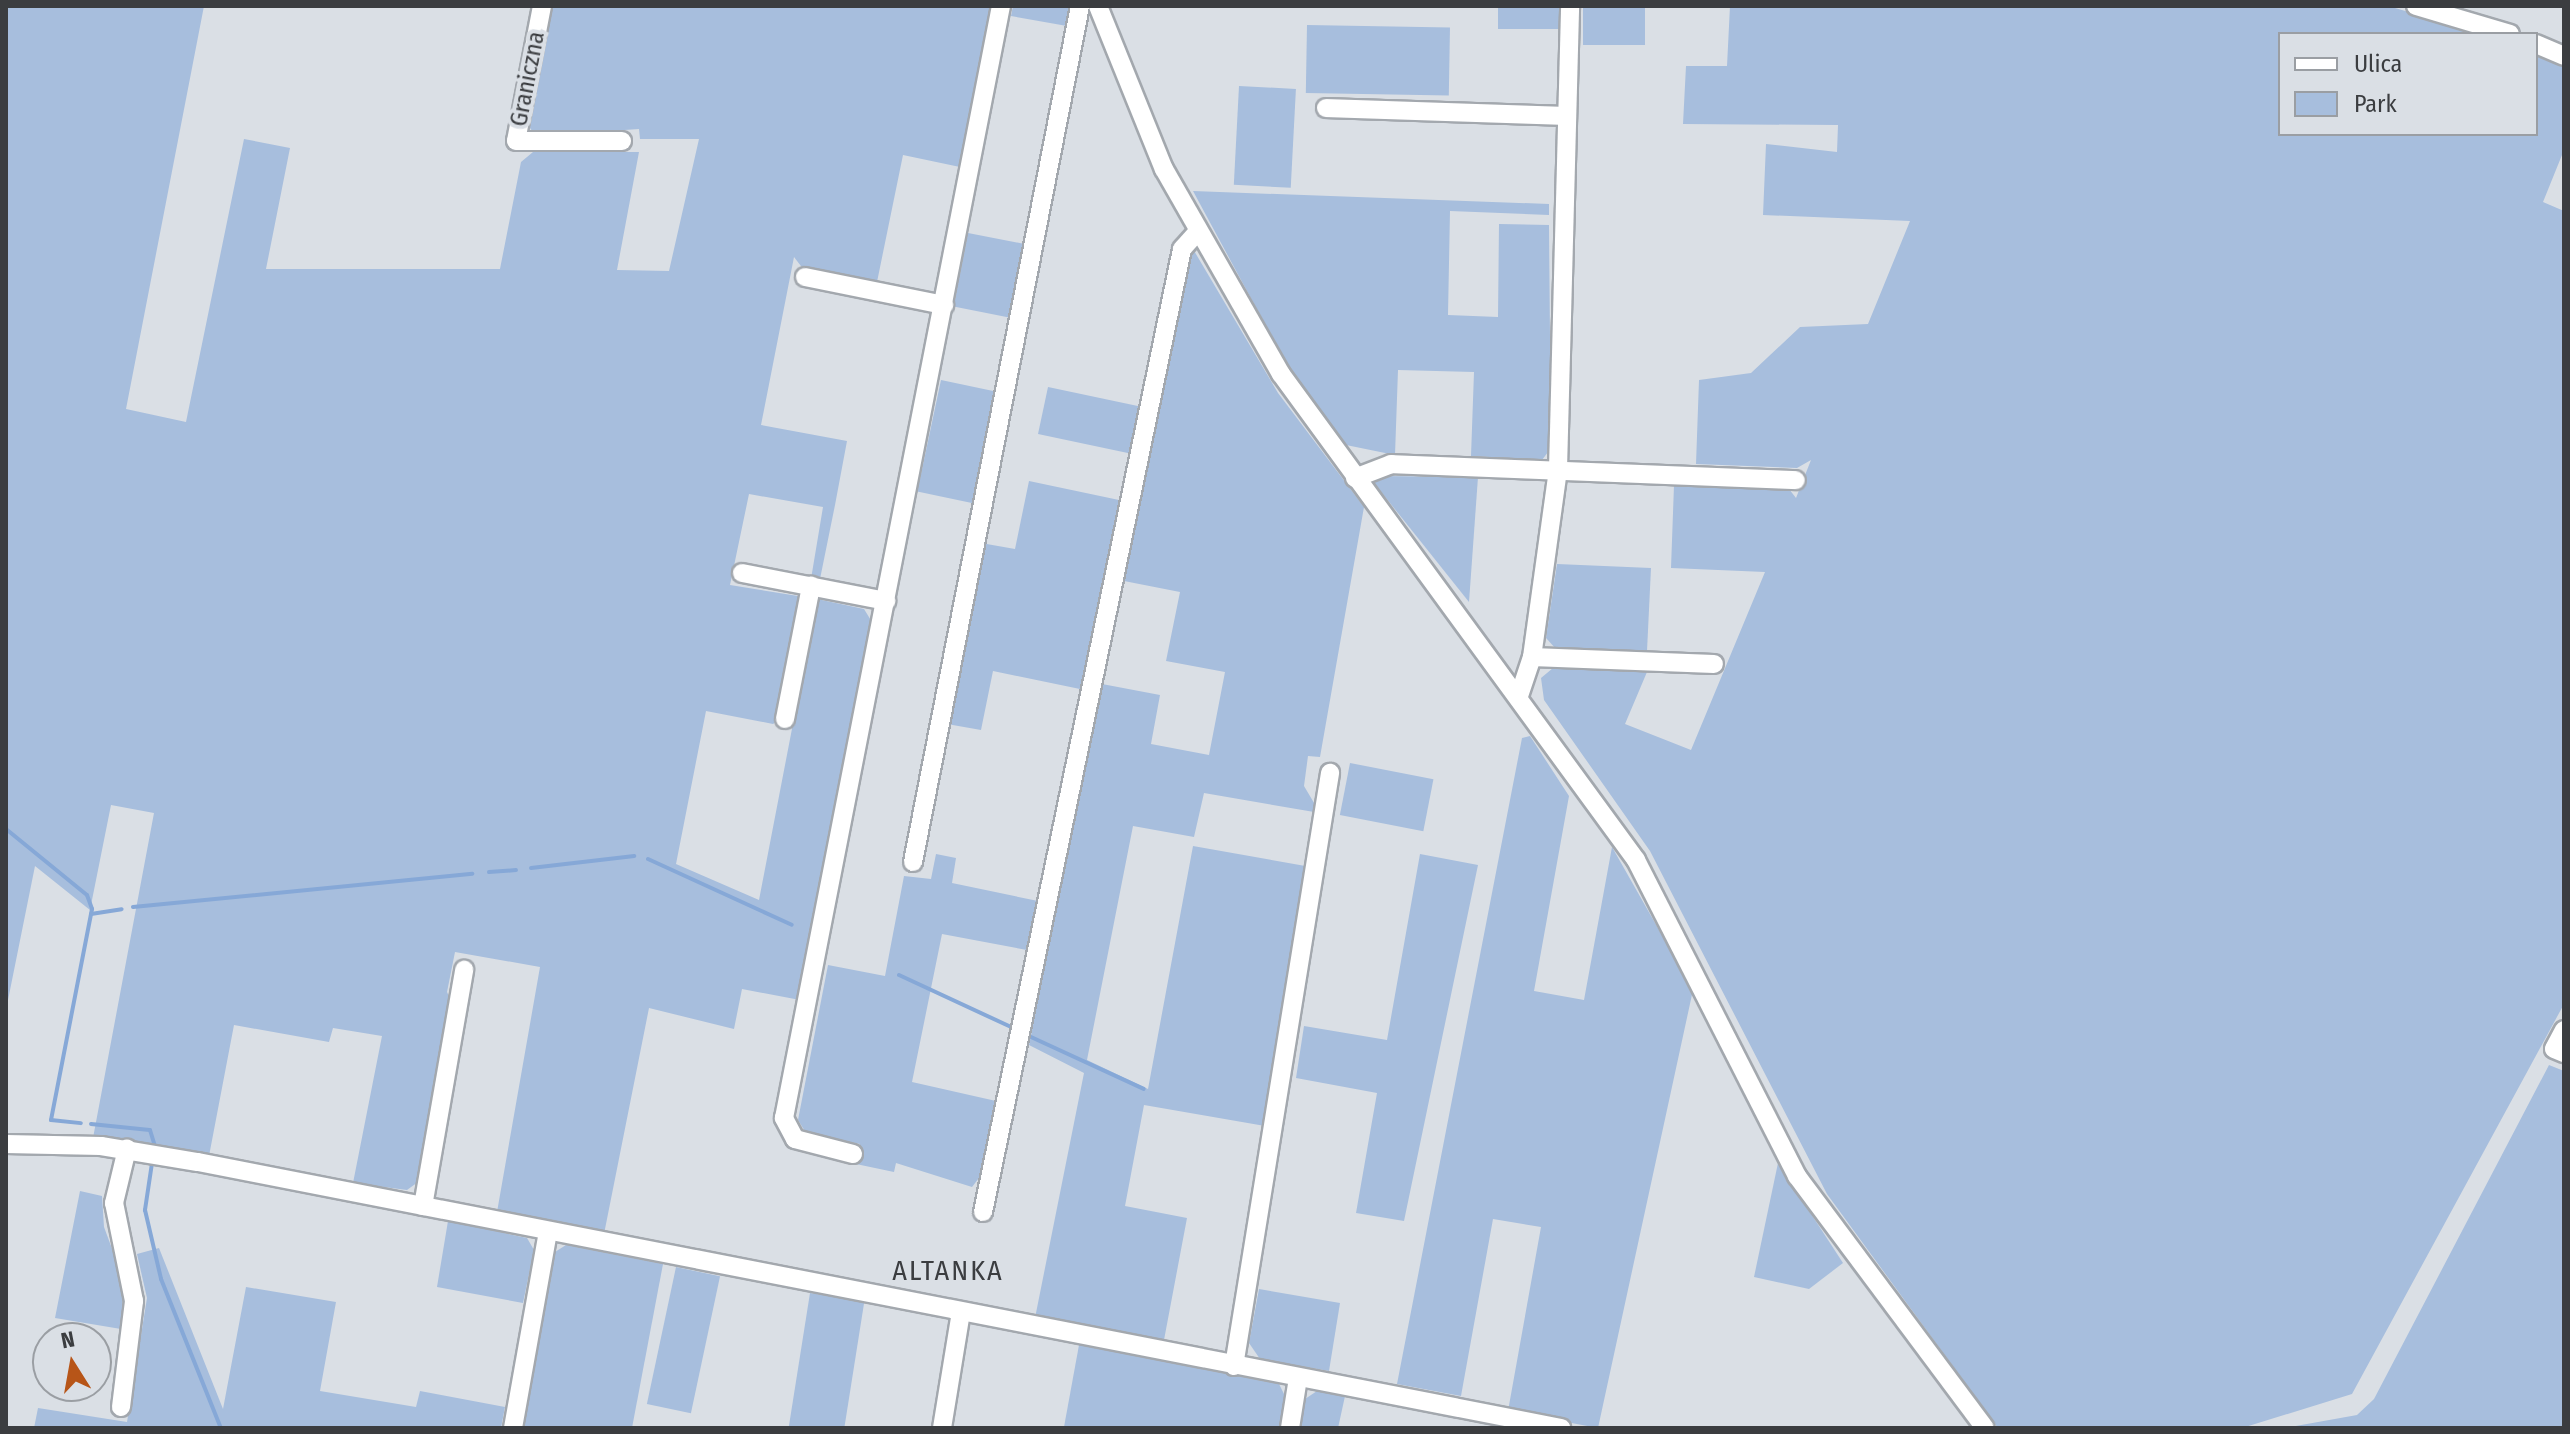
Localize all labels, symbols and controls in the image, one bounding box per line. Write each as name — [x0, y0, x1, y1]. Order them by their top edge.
street label: Graniczna — [505, 29, 551, 129]
legend — [2278, 32, 2538, 136]
text: Ulica — [2354, 50, 2402, 78]
text: Park — [2354, 90, 2397, 118]
district label: ALTANKA — [892, 1254, 1004, 1288]
north arrow — [32, 1322, 112, 1402]
text: N — [59, 1325, 77, 1354]

